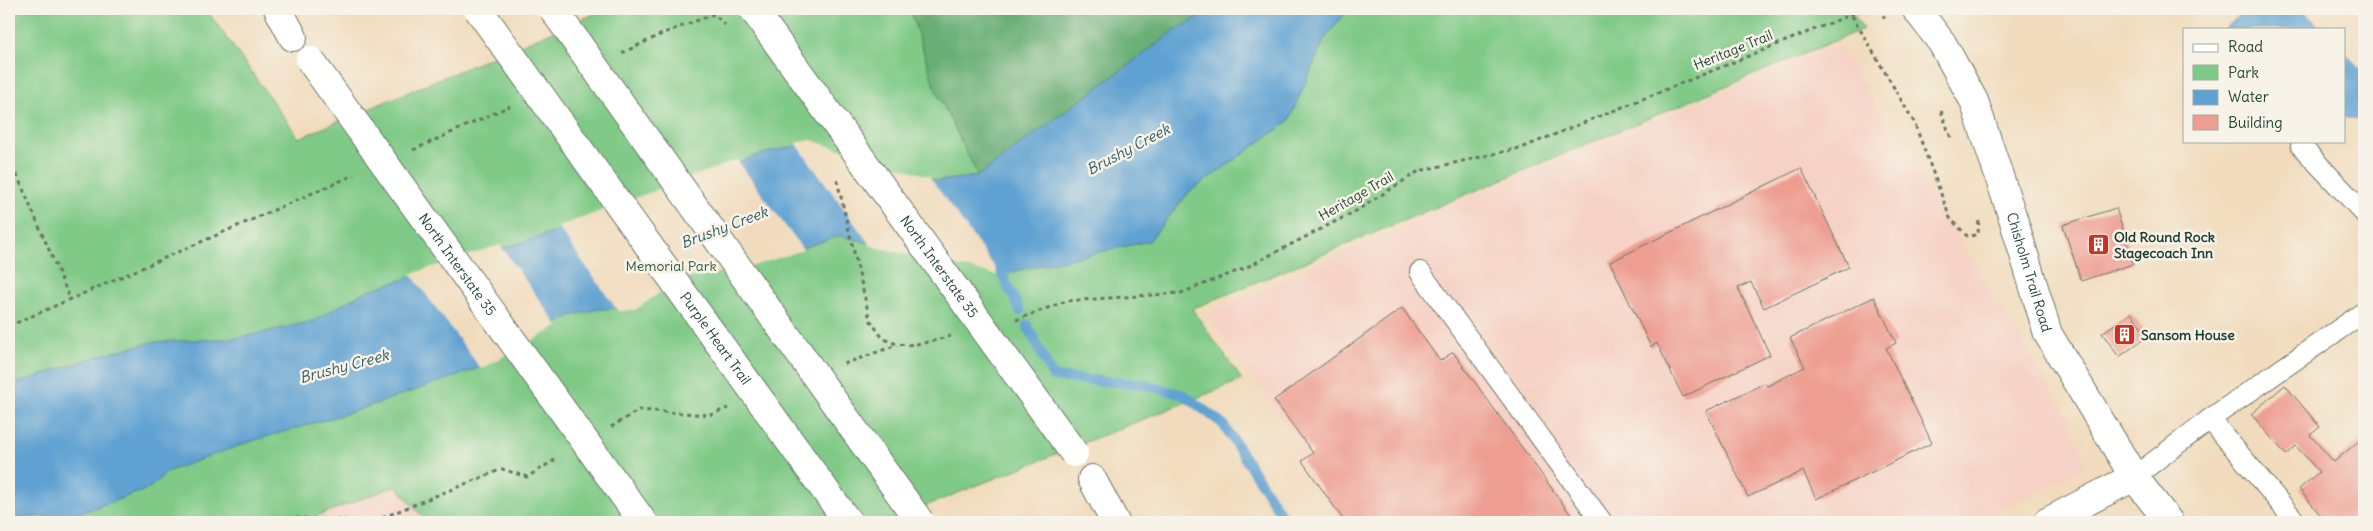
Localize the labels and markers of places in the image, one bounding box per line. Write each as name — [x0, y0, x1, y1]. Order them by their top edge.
place label: Old Round Rock Stagecoach Inn — [2114, 228, 2215, 262]
building icon: Old Round Rock Stagecoach Inn — [2086, 233, 2110, 257]
building icon: Sansom House — [2113, 323, 2137, 347]
place label: Sansom House — [2141, 326, 2235, 344]

